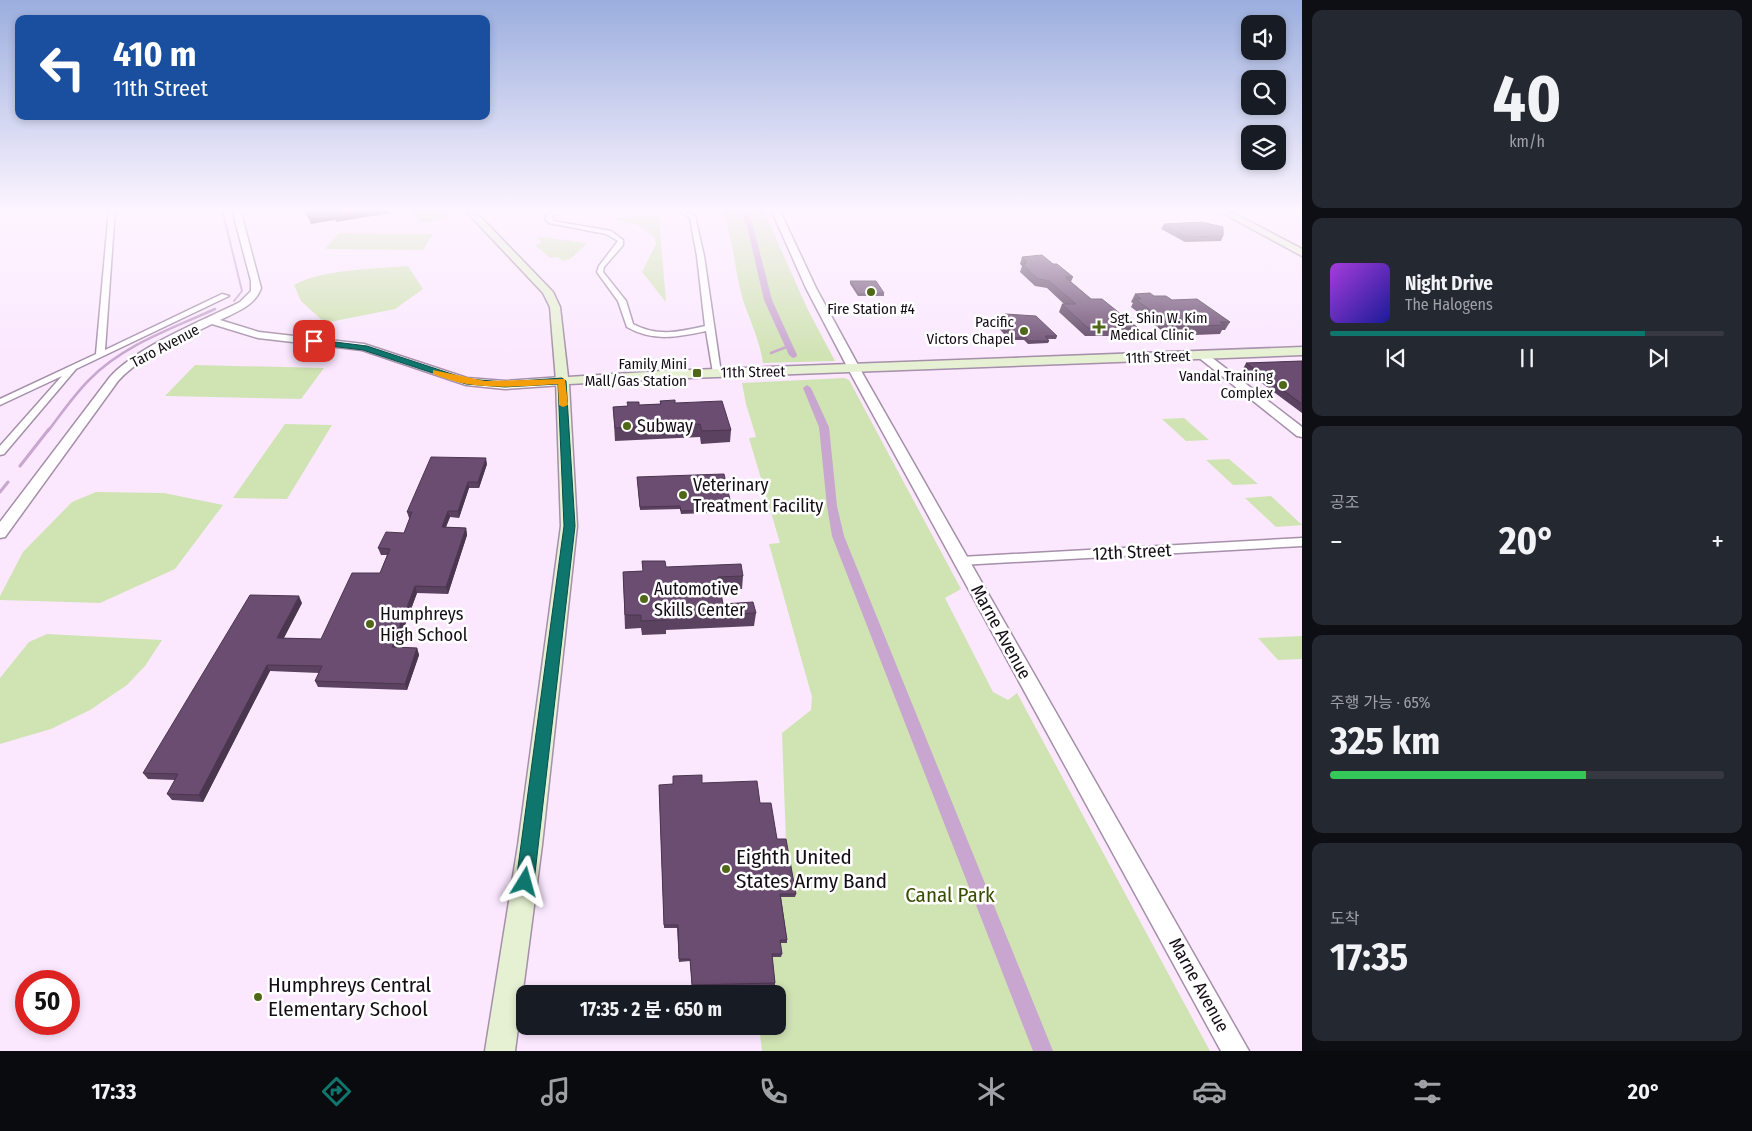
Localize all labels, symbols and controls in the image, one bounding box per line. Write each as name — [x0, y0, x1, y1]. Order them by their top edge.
map controls — [1241, 15, 1286, 170]
button: sound — [1241, 15, 1286, 60]
text: 410 m — [113, 33, 197, 75]
icon: left — [30, 35, 95, 100]
text: 40 — [1493, 60, 1561, 138]
button: search — [1241, 70, 1286, 115]
text: 11th Street — [113, 75, 208, 102]
button: layers — [1241, 125, 1286, 170]
text: km/h — [1509, 132, 1545, 151]
text: Night Drive — [1405, 272, 1493, 295]
marker: Fire Station #4 — [865, 286, 877, 298]
text: The Halogens — [1405, 295, 1493, 314]
place label: Fire Station #4 — [827, 300, 915, 318]
place label: Sgt. Shin W. Kim Medical Clinic — [1110, 309, 1207, 344]
place label: Pacific Victors Chapel — [927, 313, 1015, 348]
street label: Taro Avenue — [128, 320, 202, 372]
pin — [293, 320, 335, 362]
marker: Sgt. Shin W. Kim Medical Clinic — [1092, 320, 1106, 334]
marker: Pacific Victors Chapel — [1018, 325, 1030, 337]
icon: arrive — [300, 327, 328, 355]
icon: previous — [1382, 344, 1410, 372]
icon: pause — [1513, 344, 1541, 372]
icon: next — [1644, 344, 1672, 372]
street label: 11th Street — [1125, 347, 1191, 367]
place label: Family Mini Mall/Gas Station — [585, 355, 687, 390]
street label: 11th Street — [720, 362, 786, 382]
marker: Family Mini Mall/Gas Station — [691, 367, 703, 379]
place label: Vandal Training Complex — [1179, 367, 1273, 402]
marker: Vandal Training Complex — [1277, 379, 1289, 391]
place label: Subway — [637, 415, 693, 437]
marker: Subway — [621, 420, 633, 432]
place label: Veterinary Treatment Facility — [693, 474, 823, 517]
marker: Veterinary Treatment Facility — [677, 489, 689, 501]
text: 공조 — [1330, 493, 1359, 512]
text: 20° — [1499, 518, 1555, 564]
text: − — [1330, 525, 1343, 558]
text: + — [1711, 525, 1724, 558]
street label: 12th Street — [1092, 539, 1172, 565]
place label: Automotive Skills Center — [654, 578, 746, 621]
street label: Marne Avenue — [966, 581, 1036, 683]
marker: Automotive Skills Center — [638, 593, 650, 605]
place label: Humphreys High School — [380, 603, 468, 646]
marker: Humphreys High School — [364, 618, 376, 630]
text: 주행 가능 · 65% — [1330, 693, 1430, 712]
text: 325 km — [1330, 718, 1440, 764]
place label: Eighth United States Army Band — [736, 844, 887, 894]
position arrow — [498, 855, 550, 907]
marker: Eighth United States Army Band — [720, 863, 732, 875]
park label: Canal Park — [905, 882, 995, 908]
text: 도착 — [1330, 909, 1359, 928]
street label: Marne Avenue — [1164, 934, 1234, 1036]
text: 17:35 — [1330, 934, 1408, 980]
speed limit sign: 50 — [15, 970, 80, 1035]
place label: Humphreys Central Elementary School — [268, 972, 432, 1022]
marker: Humphreys Central Elementary School — [252, 991, 264, 1003]
text: 17:35 · 2 분 · 650 m — [580, 998, 722, 1021]
icon: directions — [319, 1074, 354, 1109]
icon: music — [538, 1074, 573, 1109]
icon: phone — [756, 1074, 791, 1109]
icon: climate — [974, 1074, 1009, 1109]
icon: car — [1192, 1074, 1227, 1109]
icon: filters — [1410, 1074, 1445, 1109]
text: 17:33 — [92, 1078, 136, 1105]
text: 20° — [1628, 1078, 1660, 1105]

